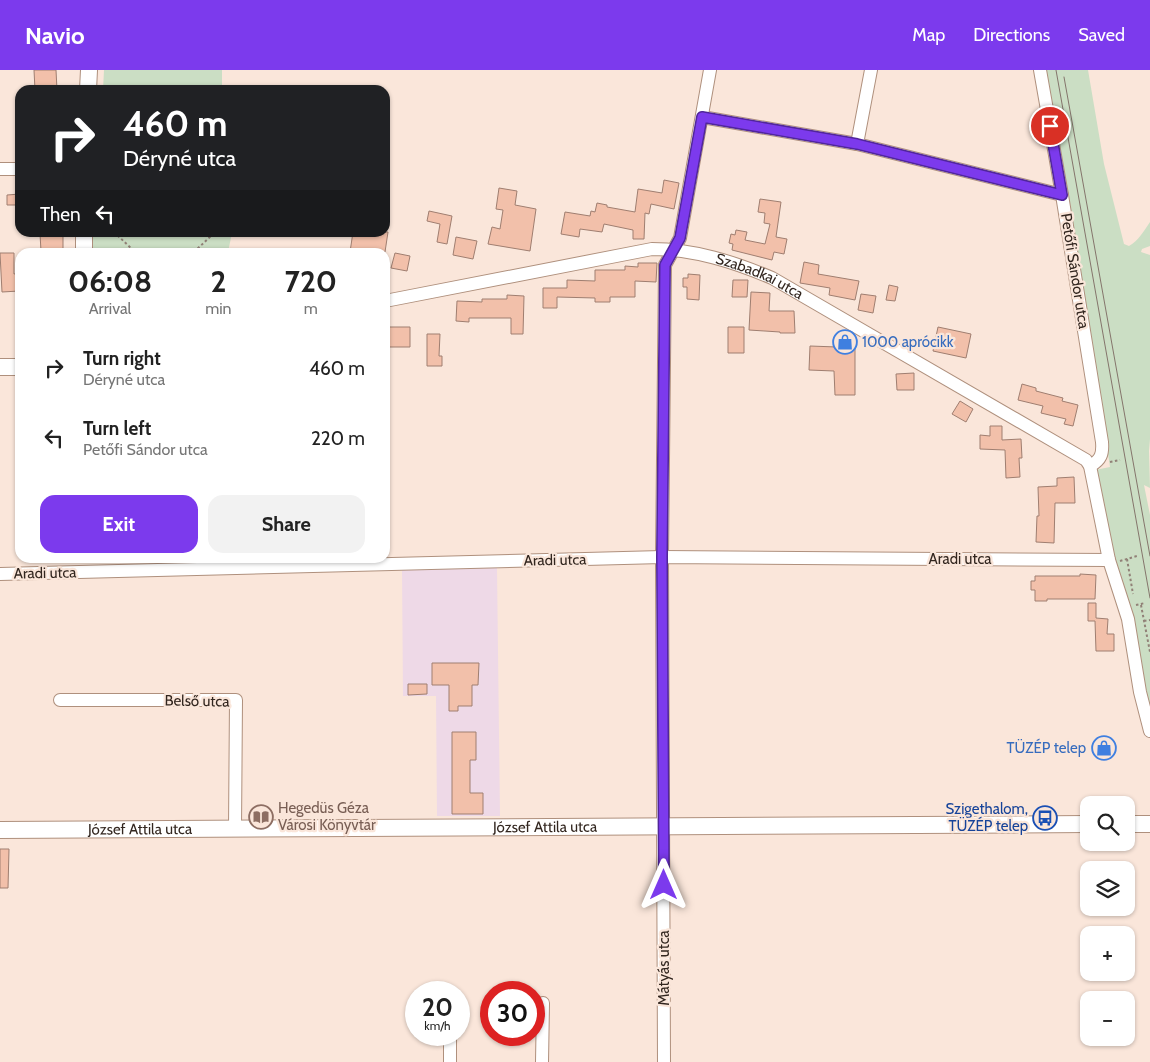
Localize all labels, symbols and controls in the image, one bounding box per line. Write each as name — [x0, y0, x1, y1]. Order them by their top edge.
text: Navio — [25, 21, 85, 50]
text: Map — [912, 24, 945, 46]
text: Directions — [973, 24, 1050, 46]
text: Saved — [1078, 24, 1125, 46]
text: 460 m — [123, 102, 227, 145]
icon: right — [40, 105, 105, 170]
pin — [1029, 105, 1071, 147]
icon: arrive — [1036, 112, 1064, 140]
text: Déryné utca — [123, 145, 236, 172]
icon: left — [91, 200, 119, 228]
text: Then — [40, 203, 81, 226]
street label: Petőfi Sándor utca — [1057, 212, 1093, 331]
street label: Szabadkai utca — [714, 250, 807, 304]
text: 06:08 — [68, 263, 152, 300]
text: 2 — [210, 263, 226, 300]
text: 720 — [285, 263, 337, 300]
text: Arrival — [89, 299, 131, 318]
text: min — [205, 299, 232, 318]
text: m — [304, 299, 318, 318]
shop icon: 1000 aprócikk — [832, 329, 858, 355]
place label: 1000 aprócikk — [862, 333, 954, 351]
text: Turn right — [83, 347, 161, 370]
icon: right — [40, 354, 68, 382]
text: 460 m — [309, 357, 365, 380]
text: Déryné utca — [83, 370, 165, 389]
text: Turn left — [83, 417, 151, 440]
icon: left — [40, 424, 68, 452]
text: 220 m — [311, 427, 365, 450]
text: Petőfi Sándor utca — [83, 440, 208, 459]
button: Exit — [40, 495, 198, 553]
button: Share — [208, 495, 365, 553]
street label: Aradi utca — [523, 550, 587, 570]
street label: Aradi utca — [929, 550, 992, 568]
street label: Aradi utca — [13, 563, 77, 583]
street label: Belső utca — [164, 691, 230, 711]
shop icon: TÜZÉP telep — [1091, 735, 1117, 761]
place label: TÜZÉP telep — [1007, 738, 1086, 757]
map controls — [1080, 796, 1135, 1046]
button: search — [1080, 796, 1135, 851]
place label: Hegedüs Géza Városi Könyvtár — [278, 799, 376, 834]
place label: Szigethalom, TÜZÉP telep — [946, 800, 1028, 835]
library icon: Hegedüs Géza Városi Könyvtár — [248, 804, 274, 830]
bus stop icon: Szigethalom, TÜZÉP telep — [1032, 805, 1058, 831]
street label: József Attila utca — [492, 818, 598, 836]
street label: József Attila utca — [87, 820, 193, 839]
position arrow — [637, 858, 689, 910]
button: layers — [1080, 861, 1135, 916]
button: + — [1080, 926, 1135, 981]
street label: Mátyás utca — [655, 930, 673, 1006]
speed limit sign: 30 — [480, 981, 545, 1046]
button: − — [1080, 991, 1135, 1046]
text: 20 — [422, 992, 453, 1022]
text: km/h — [424, 1018, 451, 1033]

